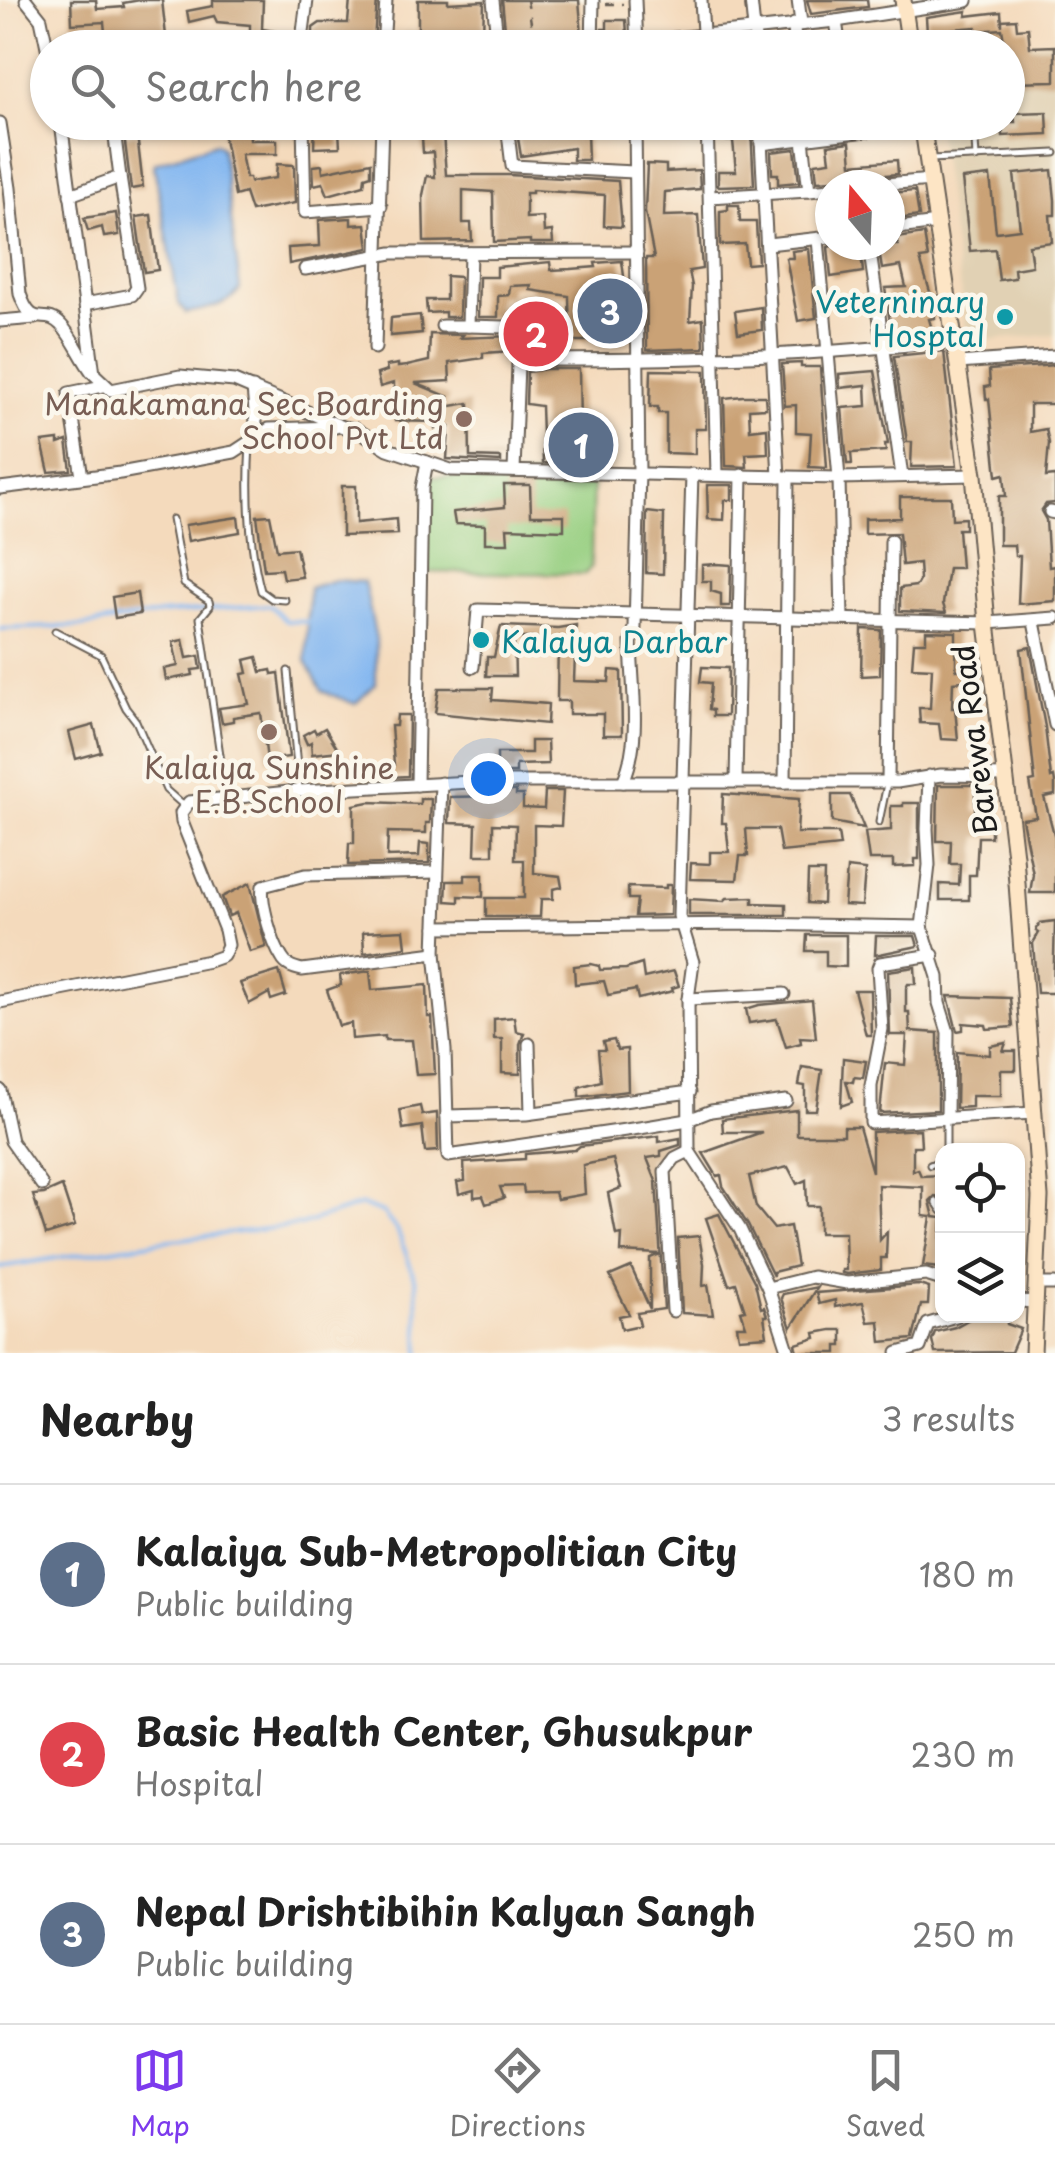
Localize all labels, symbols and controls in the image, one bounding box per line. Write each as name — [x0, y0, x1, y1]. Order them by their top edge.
search box — [30, 30, 1025, 140]
text: Search here — [145, 57, 362, 114]
icon: search — [65, 58, 120, 113]
north arrow — [815, 170, 905, 260]
pin: 3 — [578, 274, 642, 348]
place label: Veterninary Hosptal — [815, 278, 985, 357]
pin: 2 — [504, 296, 568, 372]
marker: Veterninary Hosptal — [994, 306, 1016, 328]
place label: Manakamana Sec.Boarding School Pvt Ltd — [44, 380, 444, 459]
marker: Manakamana Sec.Boarding School Pvt Ltd — [453, 408, 475, 430]
pin: 1 — [548, 408, 614, 482]
place label: Kalaiya Darbar — [501, 618, 728, 663]
marker: Kalaiya Darbar — [470, 629, 492, 651]
street label: Barewa Road — [939, 642, 1007, 838]
marker: Kalaiya Sunshine E.B.School — [258, 721, 280, 743]
place label: Kalaiya Sunshine E.B.School — [144, 744, 394, 823]
your location — [463, 753, 514, 804]
map controls — [935, 1143, 1025, 1323]
button: locate — [935, 1143, 1025, 1233]
button: layers — [935, 1233, 1025, 1323]
text: Nearby — [40, 1387, 194, 1450]
text: 3 results — [881, 1394, 1015, 1442]
text: Kalaiya Sub-Metropolitian City — [135, 1522, 737, 1579]
text: 1 — [65, 1550, 80, 1598]
text: 180 m — [919, 1550, 1015, 1598]
text: Public building — [135, 1579, 354, 1627]
text: Basic Health Center, Ghusukpur — [135, 1702, 752, 1759]
text: 2 — [61, 1730, 84, 1778]
text: 230 m — [910, 1730, 1015, 1778]
text: Hospital — [135, 1759, 263, 1807]
text: Nepal Drishtibihin Kalyan Sangh — [135, 1882, 756, 1939]
text: 3 — [62, 1910, 83, 1958]
text: 250 m — [912, 1910, 1015, 1958]
text: Public building — [135, 1939, 354, 1987]
tab: Map — [130, 2043, 190, 2146]
tab: Directions — [450, 2043, 586, 2146]
tab: Saved — [846, 2043, 925, 2146]

